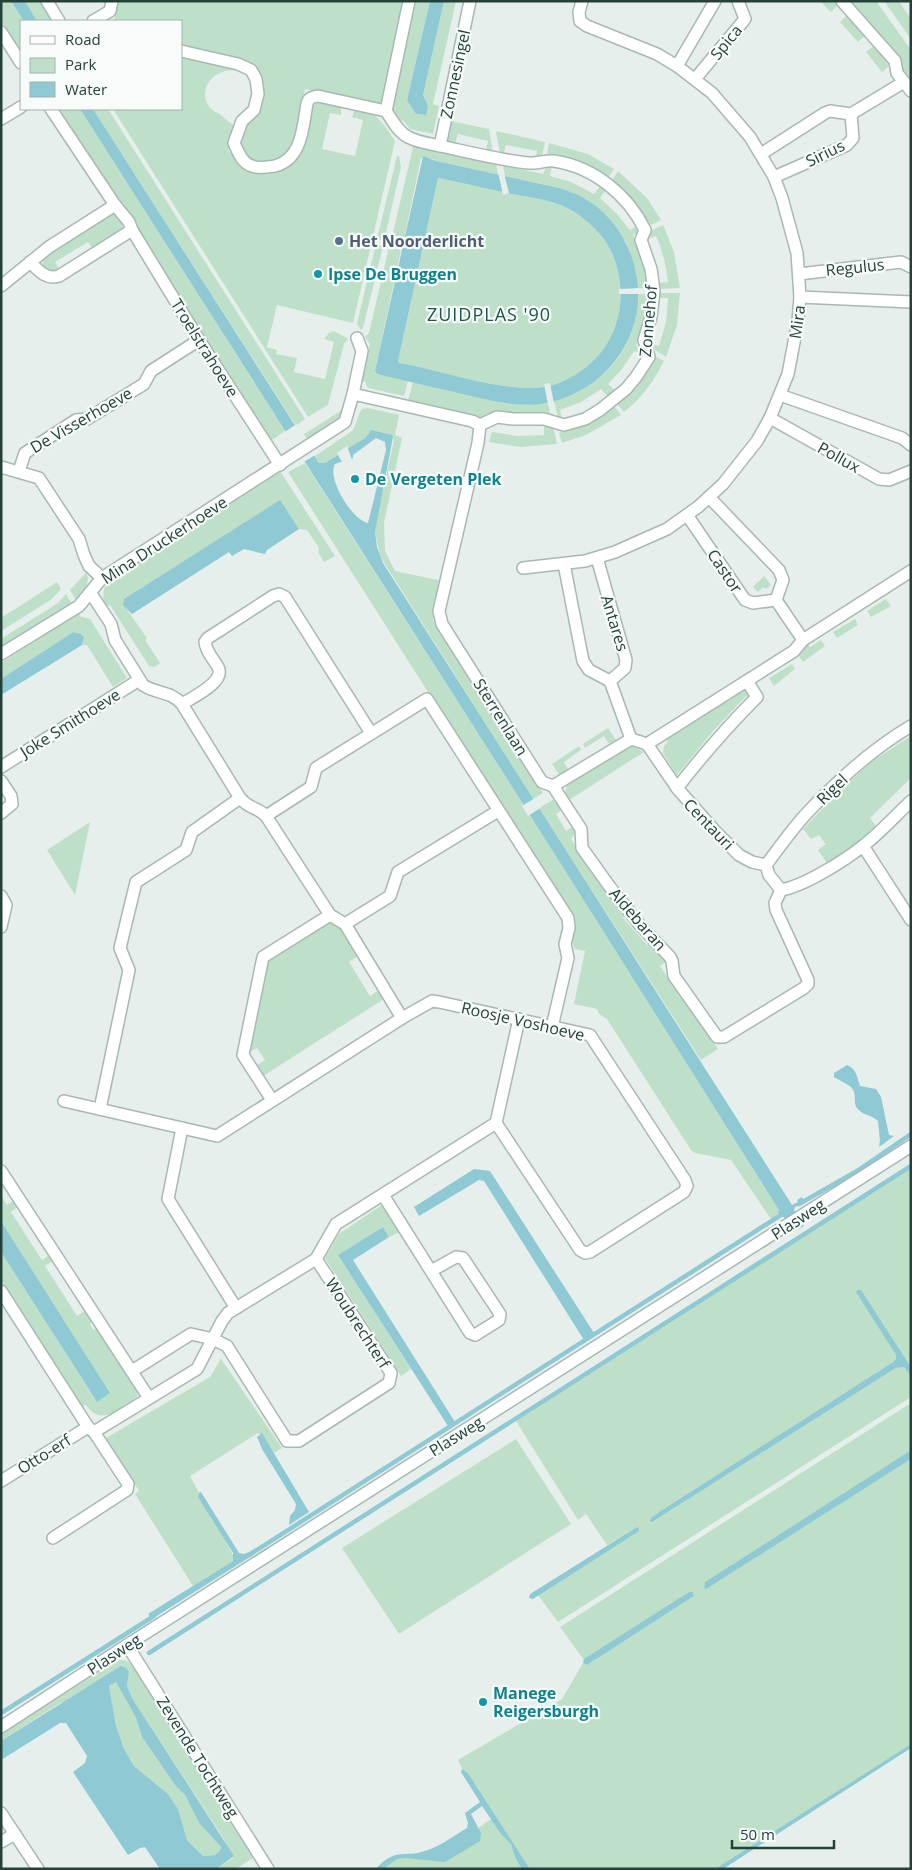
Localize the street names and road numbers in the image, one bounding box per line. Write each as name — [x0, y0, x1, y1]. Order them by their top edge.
street label: Spica — [705, 20, 747, 64]
street label: Zonnesingel — [435, 27, 475, 121]
street label: Sirius — [802, 134, 848, 172]
street label: Regulus — [825, 253, 885, 281]
street label: Zonnehof — [634, 282, 662, 358]
street label: Troelstrahoeve — [166, 295, 244, 401]
street label: Mira — [784, 304, 810, 340]
street label: De Visserhoeve — [26, 382, 136, 458]
street label: Pollux — [814, 436, 865, 478]
street label: Mina Druckerhoeve — [97, 491, 231, 589]
street label: Castor — [702, 545, 748, 598]
street label: Antares — [596, 592, 634, 654]
street label: Sterrenlaan — [469, 674, 533, 760]
street label: Joke Smithoeve — [14, 683, 124, 764]
street label: Rigel — [812, 769, 852, 809]
street label: Centauri — [679, 793, 739, 855]
street label: Aldebaran — [604, 883, 672, 955]
street label: Roosje Voshoeve — [459, 996, 587, 1046]
street label: Plasweg — [767, 1193, 830, 1245]
street label: Woubrechterf — [321, 1274, 396, 1374]
street label: Plasweg — [425, 1411, 488, 1461]
street label: Otto-erf — [13, 1428, 76, 1479]
street label: Plasweg — [83, 1628, 146, 1680]
street label: Zevende Tochtweg — [152, 1692, 244, 1822]

